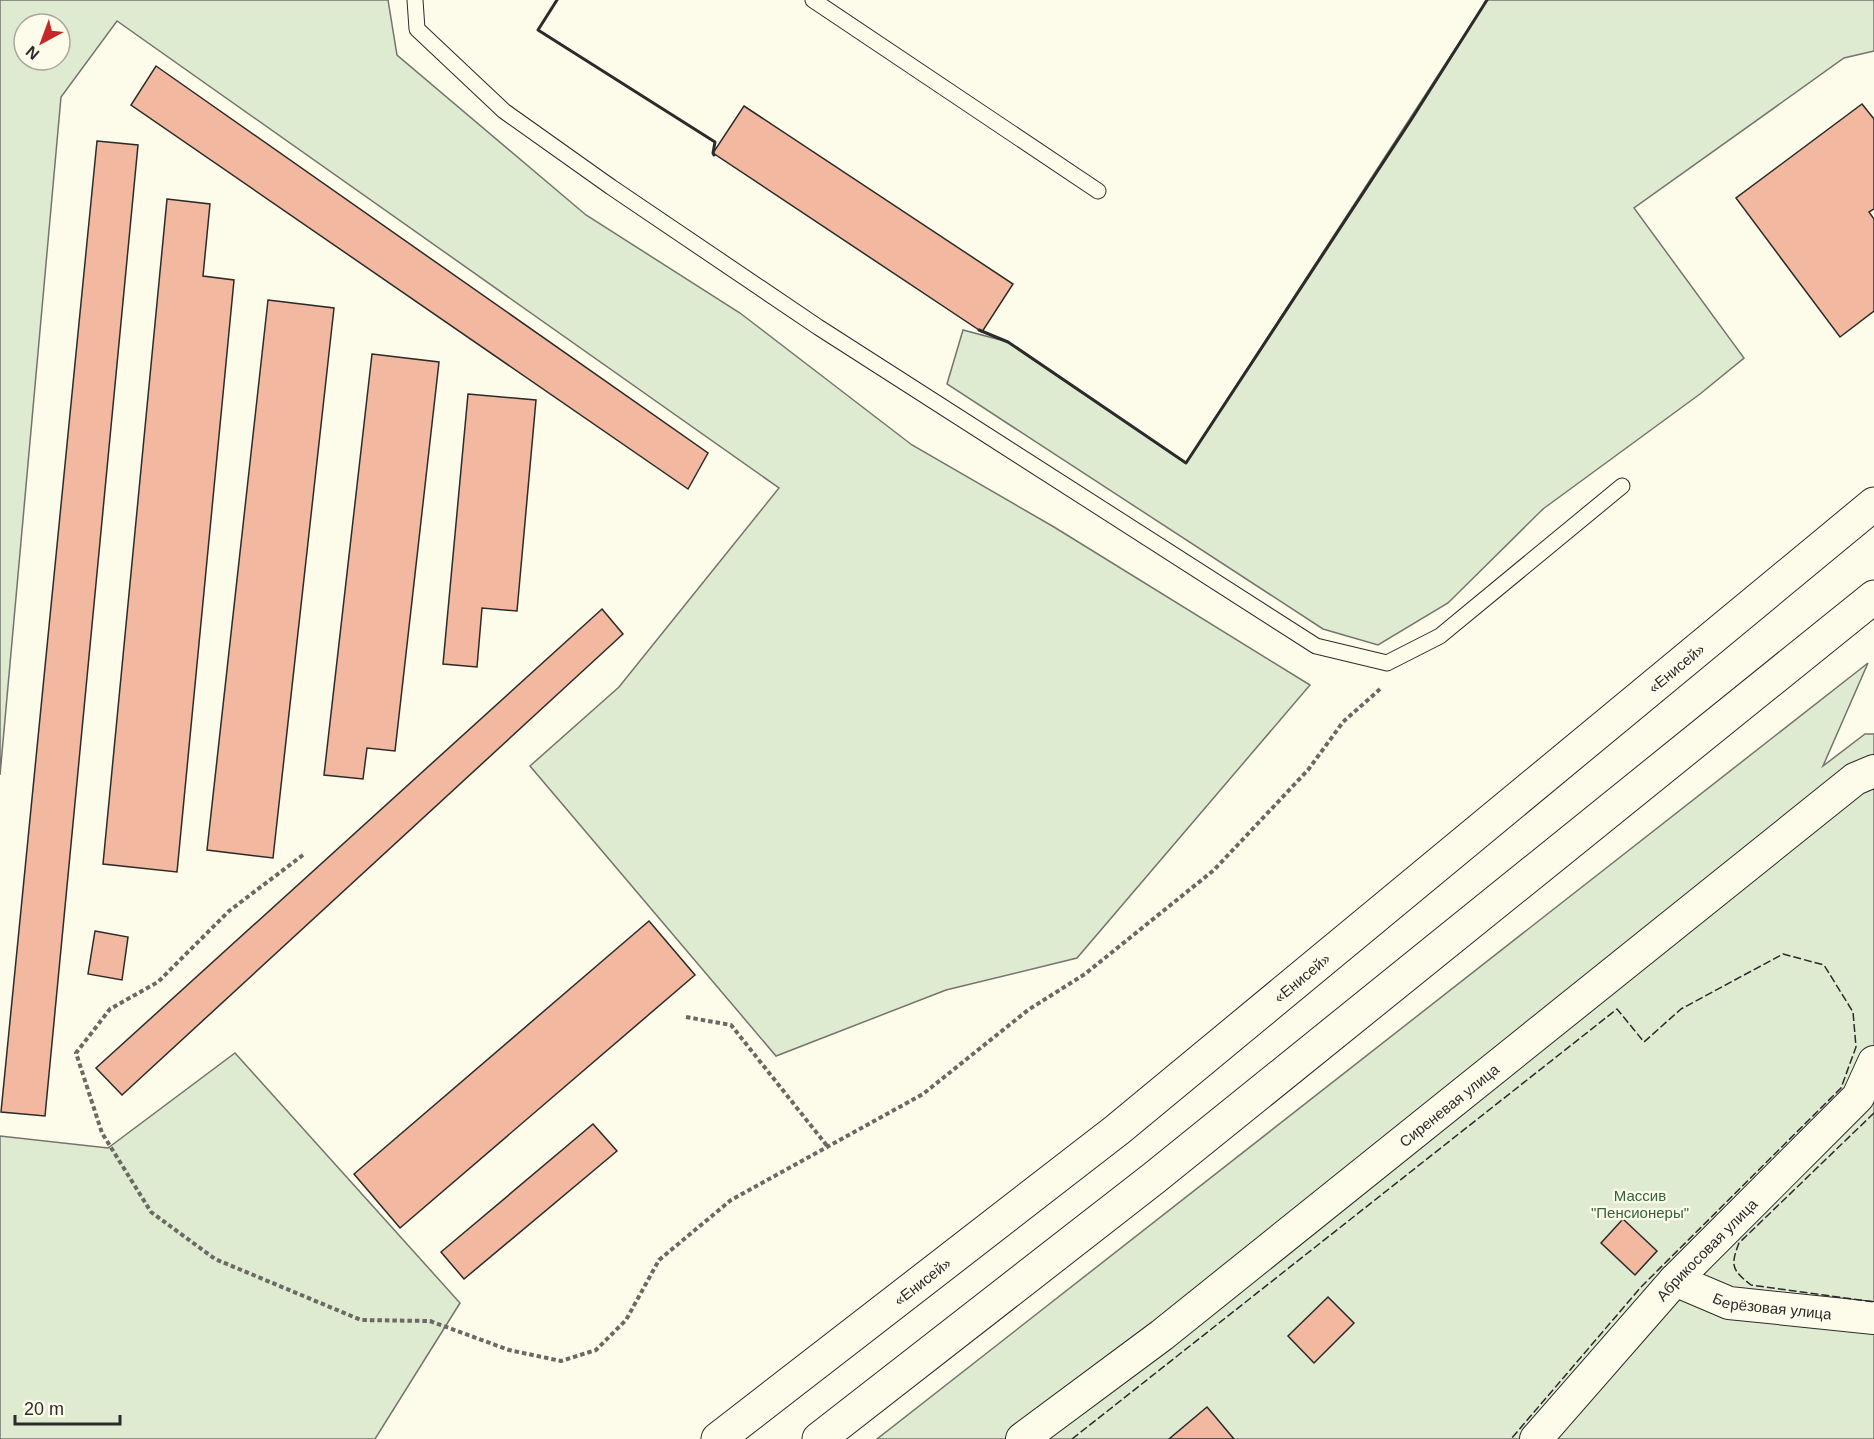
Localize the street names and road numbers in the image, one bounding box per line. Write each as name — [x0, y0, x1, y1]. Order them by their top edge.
street label: «Енисей» — [1644, 640, 1707, 696]
street label: «Енисей» — [1270, 949, 1333, 1006]
street label: Сиреневая улица — [1396, 1060, 1502, 1150]
street label: Абрикосовая улица — [1653, 1194, 1761, 1304]
street label: «Енисей» — [890, 1254, 954, 1308]
street label: Берёзовая улица — [1710, 1289, 1833, 1322]

